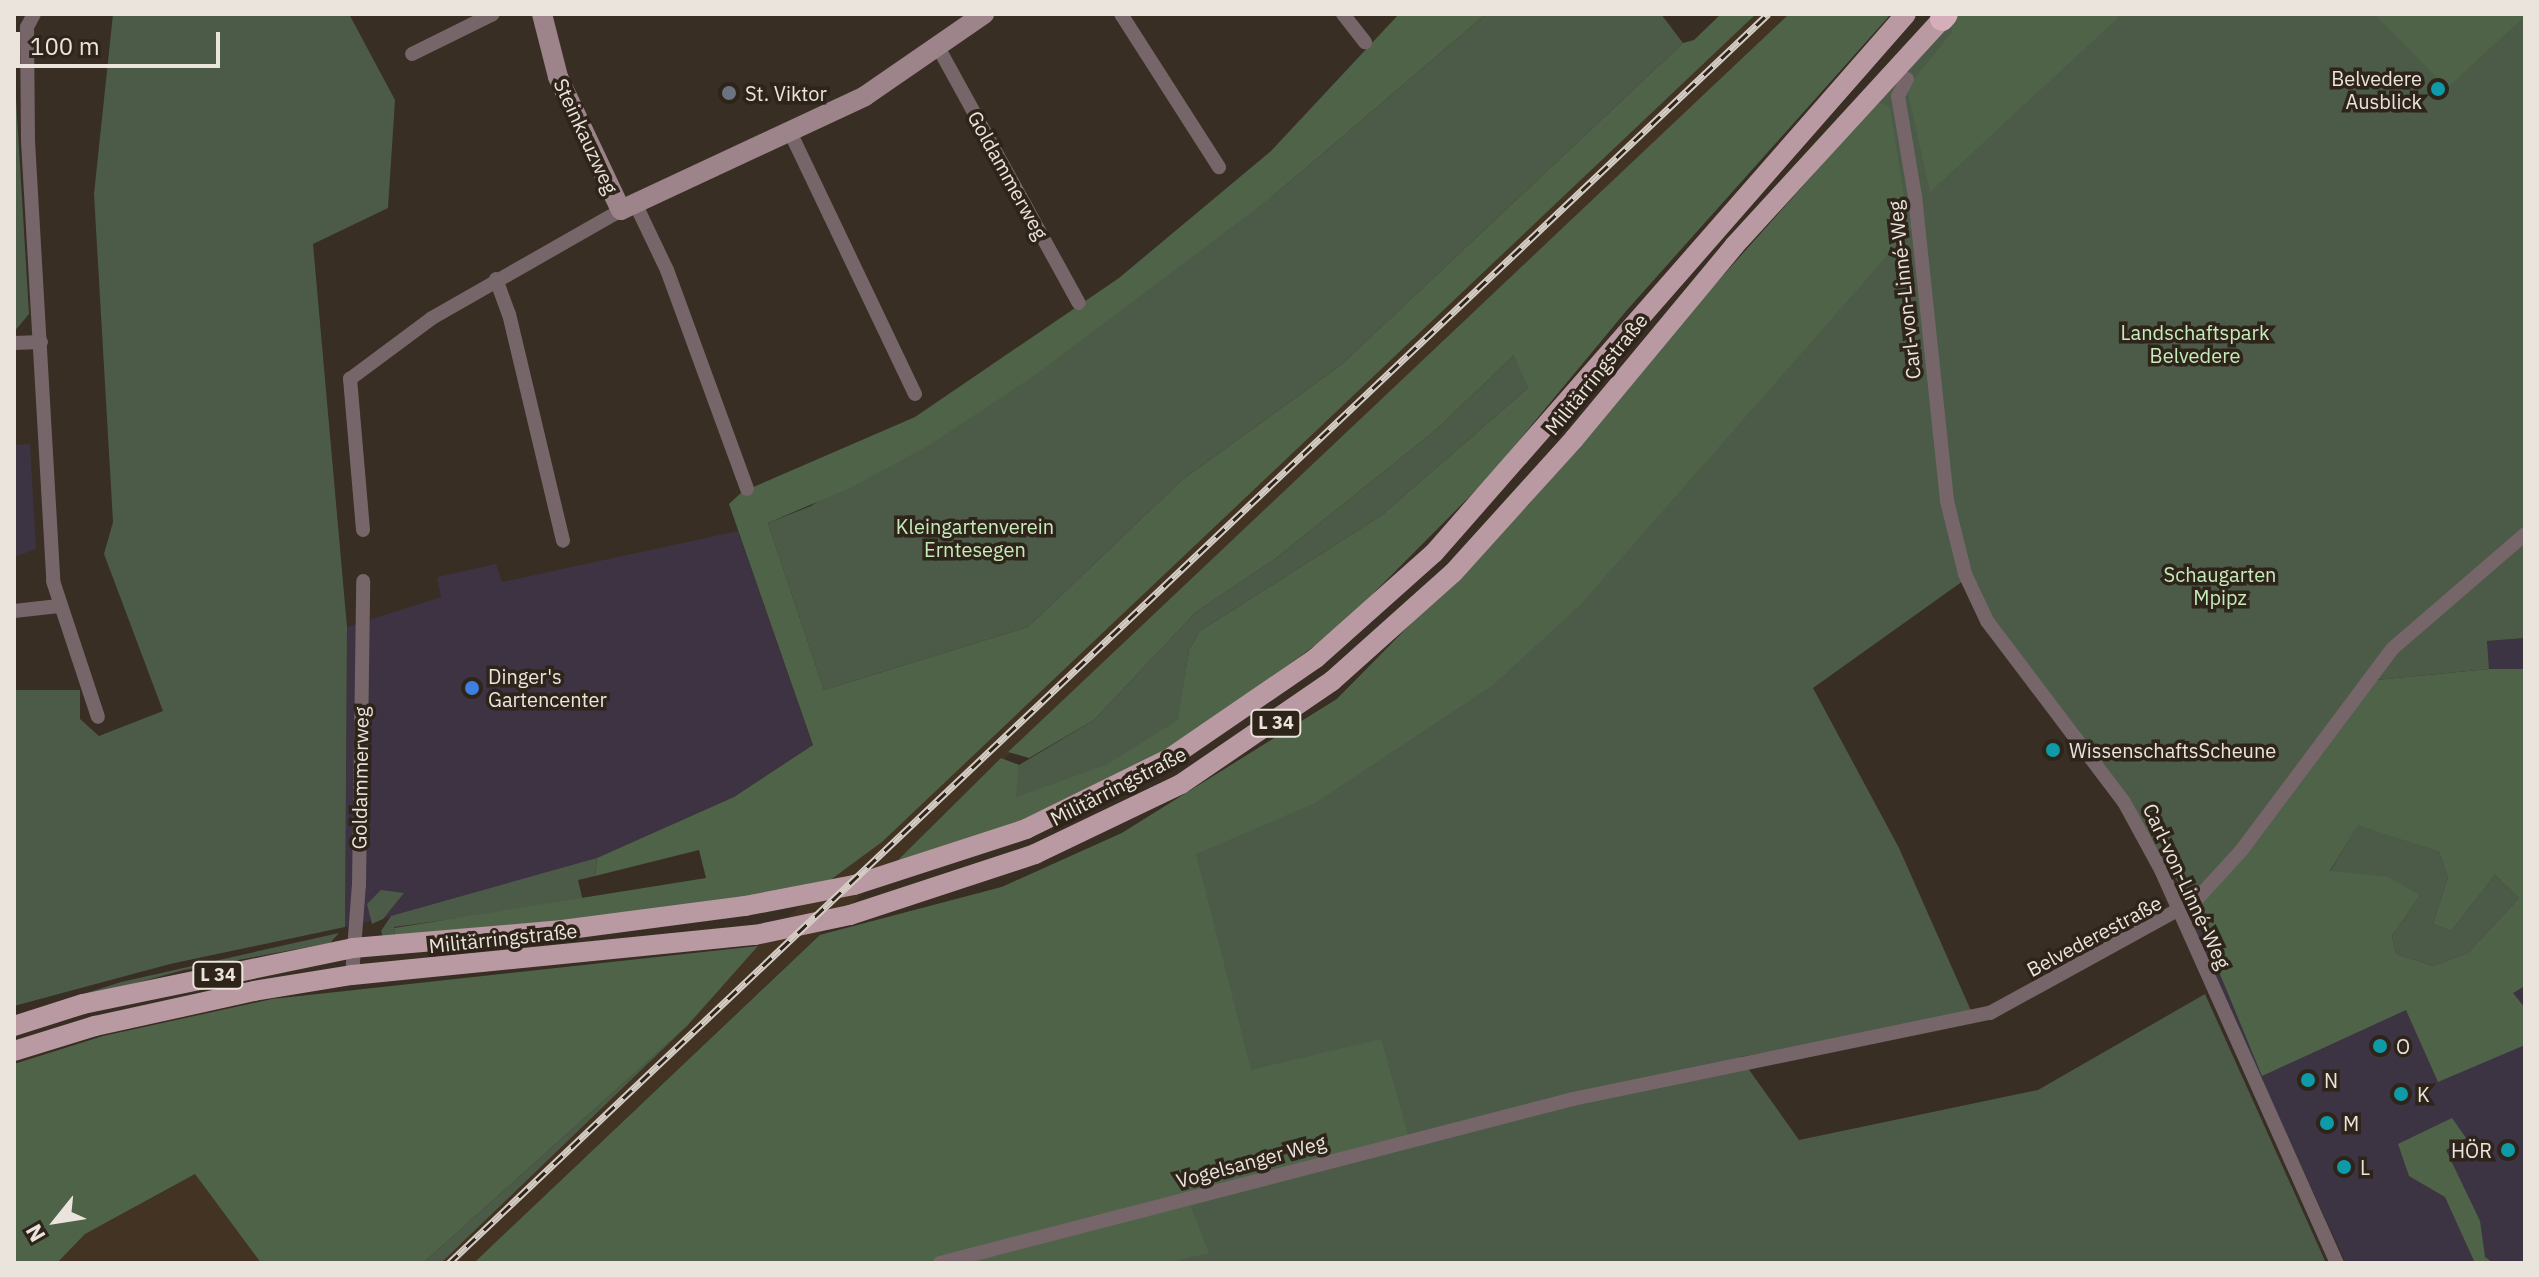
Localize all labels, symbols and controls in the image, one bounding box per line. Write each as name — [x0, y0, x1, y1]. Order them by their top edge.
scale bar — [20, 16, 224, 66]
text: 100 m — [30, 30, 100, 62]
place label: Belvedere Ausblick — [2331, 66, 2422, 113]
street label: Steinkauzweg — [549, 75, 623, 197]
marker: Belvedere Ausblick — [2429, 80, 2447, 98]
place label: St. Viktor — [745, 81, 827, 105]
marker: St. Viktor — [720, 84, 738, 102]
street label: Goldammerweg — [963, 107, 1053, 243]
street label: Carl-von-Linné-Weg — [1883, 200, 1925, 380]
street label: Militärringstraße — [1540, 308, 1652, 440]
park label: Landschaftspark Belvedere — [2121, 321, 2269, 368]
park label: Kleingartenverein Erntesegen — [896, 514, 1054, 561]
park label: Schaugarten Mpipz — [2164, 563, 2276, 610]
place label: Dinger's Gartencenter — [488, 664, 607, 711]
marker: Dinger's Gartencenter — [463, 679, 481, 697]
street label: Goldammerweg — [347, 706, 373, 850]
road number: L 34 — [1250, 709, 1302, 737]
place label: WissenschaftsScheune — [2069, 738, 2276, 762]
street label: Militärringstraße — [1046, 741, 1190, 831]
marker: WissenschaftsScheune — [2044, 741, 2062, 759]
street label: Carl-von-Linné-Weg — [2138, 800, 2236, 972]
street label: Belvederestraße — [2023, 890, 2165, 982]
street label: Militärringstraße — [427, 918, 579, 958]
road number: L 34 — [192, 961, 244, 989]
place label: O — [2396, 1034, 2410, 1058]
marker: O — [2371, 1037, 2389, 1055]
place label: N — [2324, 1068, 2338, 1092]
marker: N — [2299, 1071, 2317, 1089]
place label: K — [2417, 1082, 2430, 1106]
marker: K — [2392, 1085, 2410, 1103]
place label: M — [2343, 1111, 2359, 1135]
marker: M — [2318, 1114, 2336, 1132]
street label: Vogelsanger Weg — [1174, 1129, 1328, 1193]
place label: HÖR — [2451, 1138, 2492, 1162]
marker: HÖR — [2499, 1141, 2517, 1159]
place label: L — [2360, 1155, 2370, 1179]
marker: L — [2335, 1158, 2353, 1176]
north arrow — [16, 1181, 96, 1261]
text: N — [18, 1219, 51, 1247]

